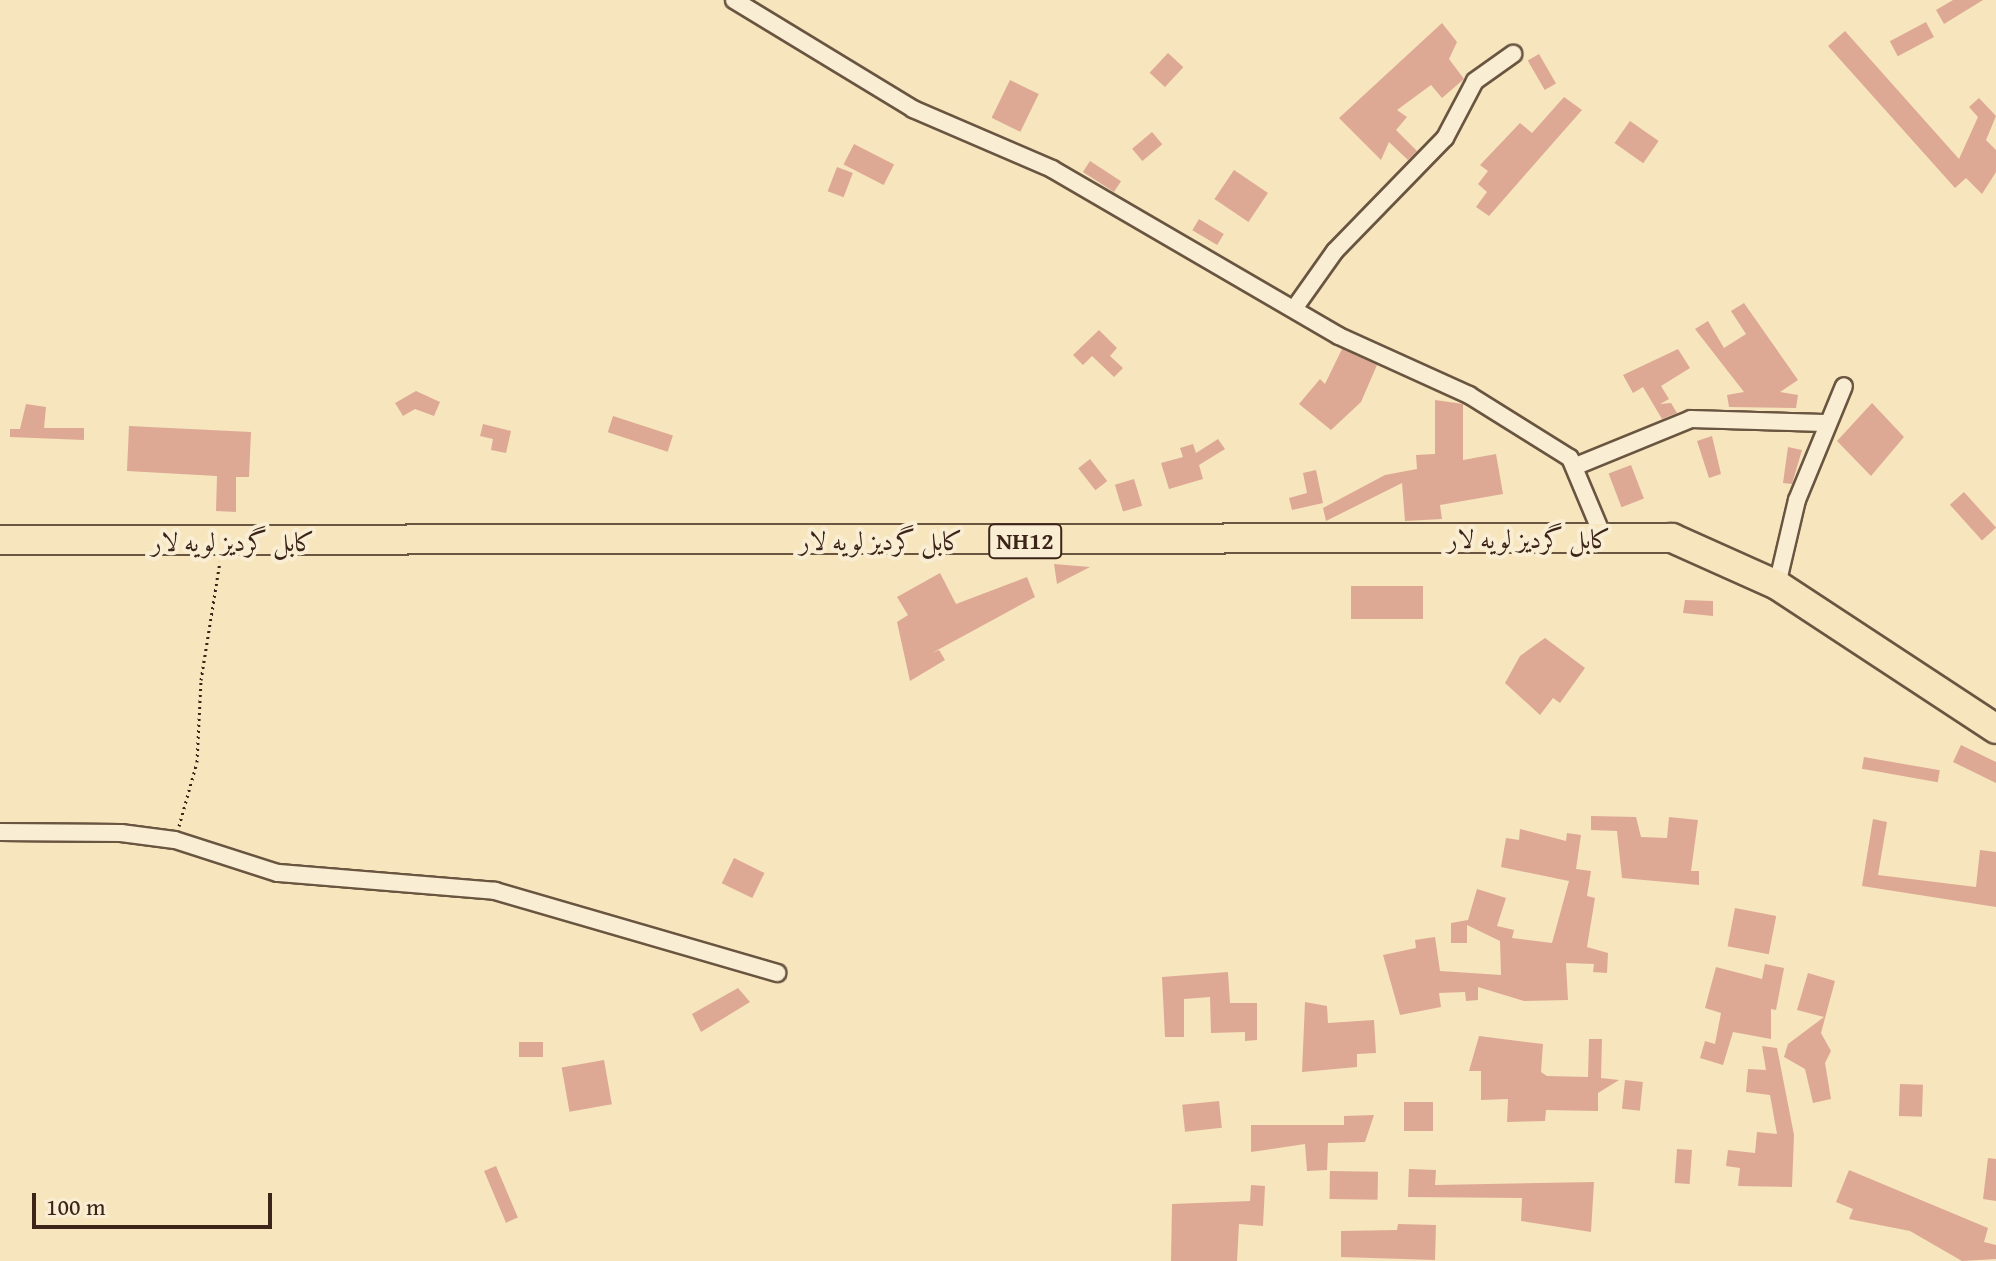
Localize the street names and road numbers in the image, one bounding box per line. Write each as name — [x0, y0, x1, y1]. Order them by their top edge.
road number: NH12 — [987, 521, 1063, 561]
street label: کابل گردیز لویه لار — [1447, 523, 1611, 555]
street label: کابل گردیز لویه لار — [799, 525, 963, 557]
street label: کابل گردیز لویه لار — [151, 526, 315, 558]

